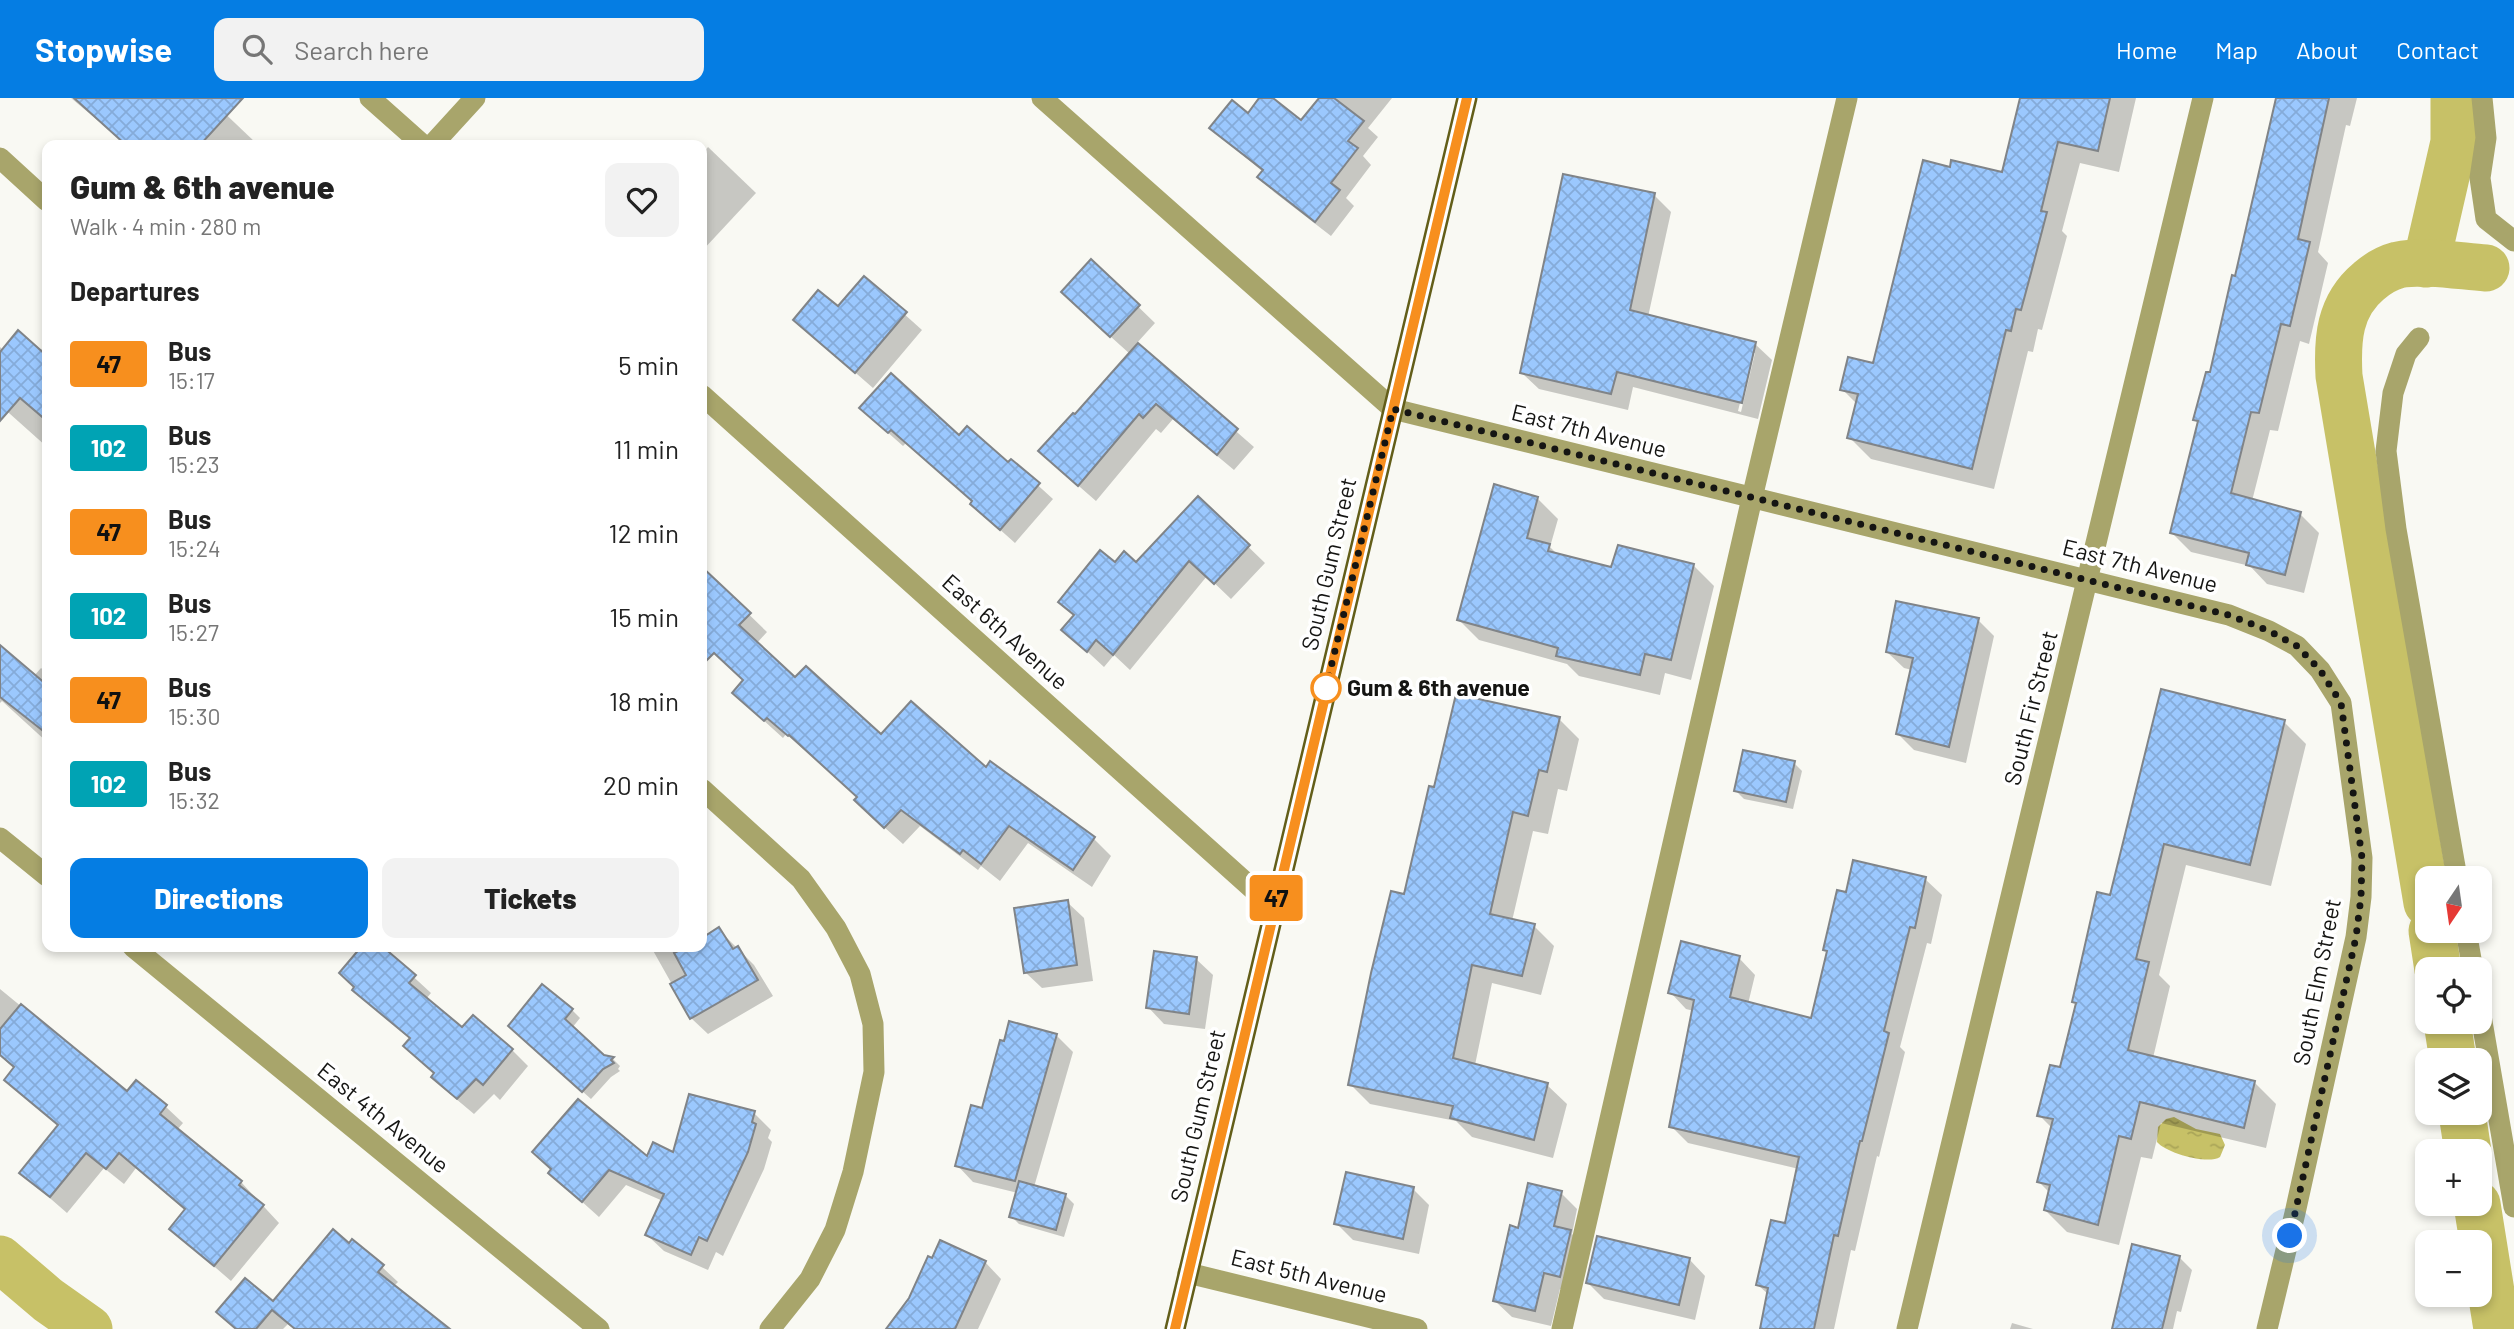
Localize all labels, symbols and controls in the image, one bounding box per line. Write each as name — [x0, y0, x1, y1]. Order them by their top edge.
search box — [214, 18, 704, 81]
text: Stopwise — [35, 29, 172, 69]
icon: search — [238, 30, 276, 68]
text: Search here — [294, 34, 429, 65]
text: Home — [2116, 35, 2177, 64]
text: Map — [2215, 35, 2258, 64]
text: About — [2296, 35, 2358, 64]
text: Contact — [2396, 35, 2479, 64]
button: heart — [605, 163, 679, 237]
text: Gum & 6th avenue — [70, 166, 335, 206]
text: Walk · 4 min · 280 m — [70, 212, 261, 240]
text: Departures — [70, 275, 200, 306]
text: Bus — [168, 335, 211, 366]
text: 47 — [96, 349, 121, 378]
text: 5 min — [618, 349, 679, 380]
text: 15:17 — [168, 366, 215, 394]
street label: East 7th Avenue — [1509, 397, 1670, 463]
text: Bus — [168, 419, 211, 450]
text: 102 — [91, 433, 126, 462]
text: 11 min — [613, 433, 679, 464]
text: 15:23 — [168, 450, 220, 478]
street label: South Gum Street — [1295, 475, 1362, 653]
text: Bus — [168, 503, 211, 534]
text: 47 — [96, 517, 121, 546]
text: 12 min — [609, 517, 679, 548]
street label: East 7th Avenue — [2060, 532, 2221, 598]
text: 15:24 — [168, 534, 221, 562]
street label: East 6th Avenue — [937, 567, 1074, 695]
text: Bus — [168, 587, 211, 618]
text: 102 — [91, 601, 126, 630]
text: 15 min — [609, 601, 679, 632]
text: 15:27 — [168, 618, 219, 646]
street label: South Fir Street — [1997, 628, 2063, 788]
text: Bus — [168, 671, 211, 702]
marker: Gum & 6th avenue — [1311, 673, 1341, 703]
place label: Gum & 6th avenue — [1347, 673, 1530, 701]
text: 47 — [96, 685, 121, 714]
text: 18 min — [609, 685, 679, 716]
text: 15:30 — [168, 702, 221, 730]
text: Bus — [168, 755, 211, 786]
text: 102 — [91, 769, 126, 798]
text: 20 min — [603, 769, 679, 800]
text: 15:32 — [168, 786, 220, 814]
button: Directions — [70, 858, 368, 938]
button: Tickets — [382, 858, 679, 938]
north arrow — [2415, 866, 2492, 943]
map controls — [2415, 866, 2492, 1307]
line badge: 47 — [1244, 875, 1308, 921]
text: 47 — [1264, 883, 1288, 912]
street label: South Elm Street — [2286, 896, 2346, 1068]
button: locate — [2415, 957, 2492, 1034]
street label: South Gum Street — [1164, 1027, 1231, 1205]
button: layers — [2415, 1048, 2492, 1125]
street label: East 4th Avenue — [312, 1056, 455, 1179]
button: + — [2415, 1139, 2492, 1216]
your location — [2272, 1218, 2307, 1253]
button: − — [2415, 1230, 2492, 1307]
street label: East 5th Avenue — [1228, 1242, 1390, 1308]

